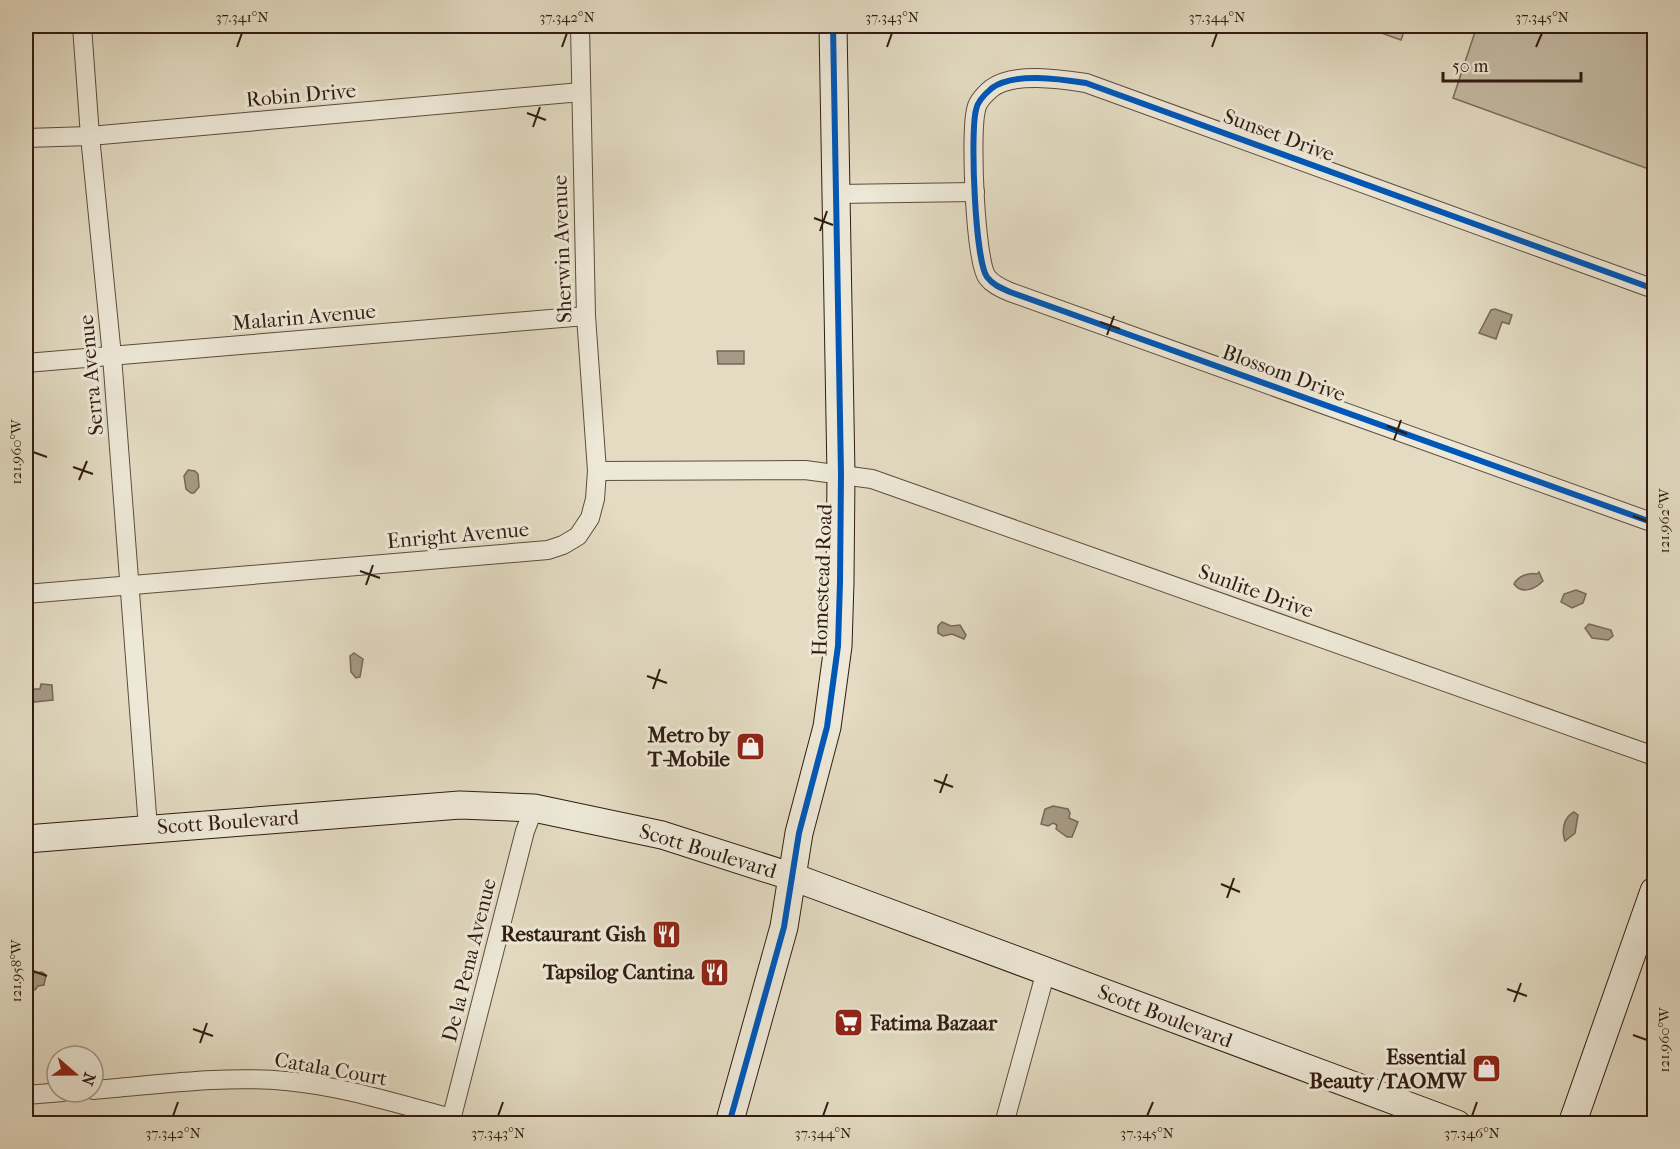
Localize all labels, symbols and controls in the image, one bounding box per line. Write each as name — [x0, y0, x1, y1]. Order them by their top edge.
text: 37.341°N — [215, 8, 269, 26]
text: 37.342°N — [539, 8, 595, 26]
text: 37.343°N — [865, 8, 920, 26]
text: 37.344°N — [1189, 8, 1246, 26]
text: 37.345°N — [1515, 8, 1570, 26]
scale bar — [1443, 45, 1581, 83]
text: 50 m — [1452, 56, 1489, 77]
street label: Robin Drive — [245, 78, 357, 112]
street label: Sunset Drive — [1220, 104, 1338, 166]
street label: Sherwin Avenue — [547, 174, 577, 324]
street label: Malarin Avenue — [231, 299, 377, 335]
street label: Serra Avenue — [74, 314, 108, 436]
street label: Blossom Drive — [1219, 340, 1349, 406]
text: 121.960°W — [7, 418, 25, 485]
text: 121.962°W — [1655, 487, 1673, 554]
street label: Homestead Road — [807, 503, 837, 657]
street label: Enright Avenue — [386, 517, 530, 553]
street label: Sunlite Drive — [1195, 559, 1317, 623]
place label: Metro by T-Mobile — [647, 723, 732, 771]
shop icon: Metro by T-Mobile — [735, 731, 767, 763]
street label: Scott Boulevard — [156, 805, 300, 839]
street label: Scott Boulevard — [637, 819, 780, 883]
street label: De la Pena Avenue — [437, 876, 501, 1044]
restaurant icon: Restaurant Gish — [651, 918, 683, 950]
place label: Restaurant Gish — [501, 922, 646, 946]
text: 121.958°W — [7, 938, 25, 1003]
restaurant icon: Tapsilog Cantina — [699, 956, 731, 988]
place label: Tapsilog Cantina — [542, 960, 695, 984]
street label: Scott Boulevard — [1094, 979, 1236, 1053]
text: 121.960°W — [1655, 1006, 1673, 1073]
supermarket icon: Fatima Bazaar — [833, 1007, 865, 1039]
place label: Fatima Bazaar — [869, 1011, 998, 1035]
north arrow — [45, 1044, 105, 1104]
place label: Essential Beauty /TAOMW — [1309, 1045, 1467, 1093]
street label: Catala Court — [273, 1047, 390, 1091]
shop icon: Essential Beauty /TAOMW — [1471, 1053, 1503, 1085]
text: N — [77, 1070, 100, 1089]
text: 37.342°N — [145, 1124, 201, 1142]
text: 37.343°N — [471, 1124, 526, 1142]
text: 37.344°N — [795, 1124, 852, 1142]
text: 37.345°N — [1120, 1124, 1175, 1142]
text: 37.346°N — [1444, 1124, 1501, 1142]

